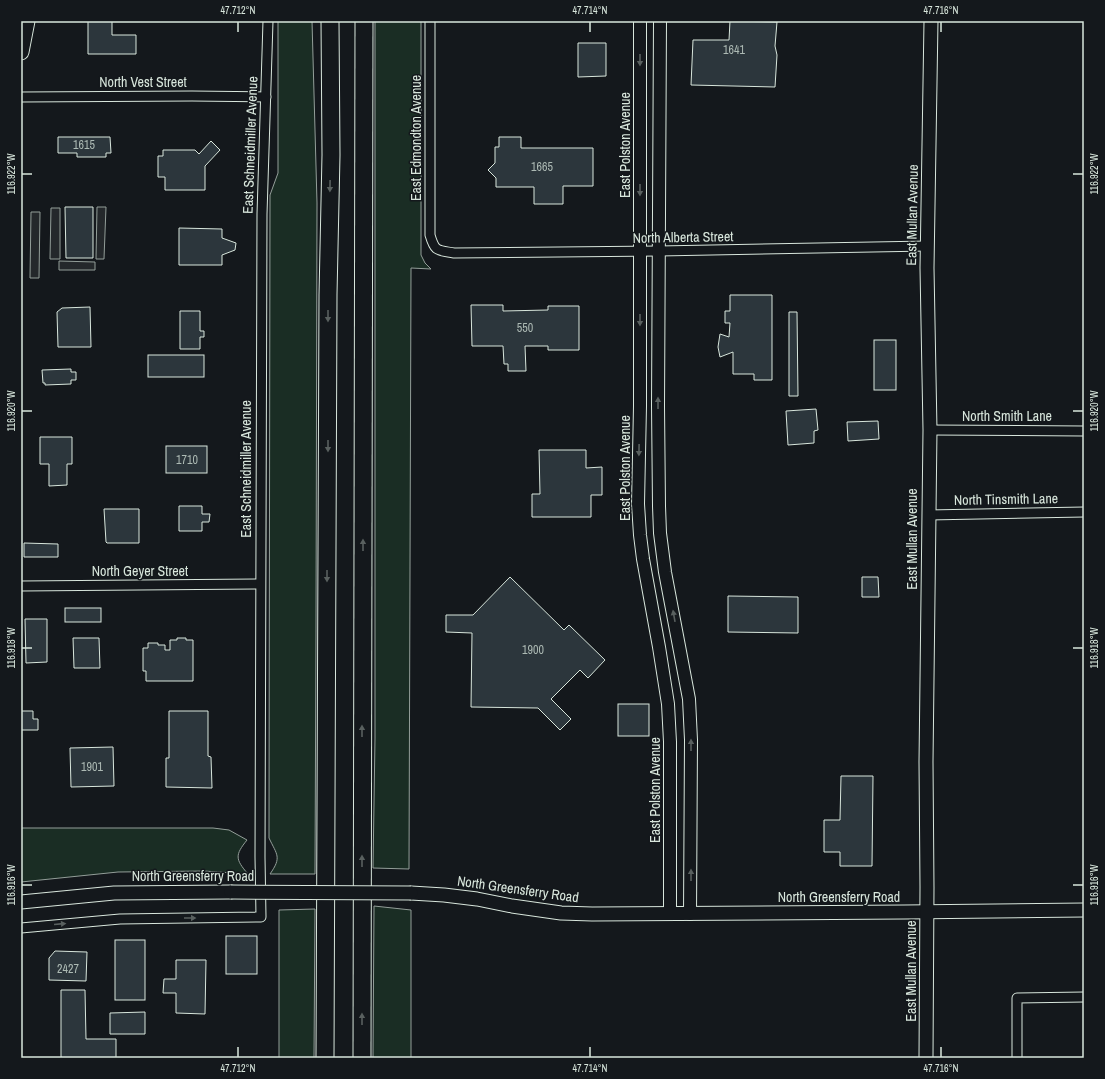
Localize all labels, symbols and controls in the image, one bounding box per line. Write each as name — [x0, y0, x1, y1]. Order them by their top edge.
text: 47.712°N — [221, 4, 256, 17]
text: 47.714°N — [573, 4, 608, 17]
text: 47.716°N — [924, 4, 959, 17]
house number: 1641 — [723, 42, 745, 58]
one-way arrow — [637, 54, 643, 67]
street label: North Vest Street — [99, 73, 187, 91]
street label: East Edmondton Avenue — [407, 75, 425, 201]
street label: East Schneidmiller Avenue — [239, 76, 261, 214]
street label: East Polston Avenue — [616, 92, 634, 198]
house number: 1615 — [73, 137, 95, 153]
text: 116.922°W — [5, 153, 18, 194]
text: 116.922°W — [1088, 153, 1101, 194]
house number: 1665 — [531, 159, 553, 175]
street label: East Mullan Avenue — [902, 164, 922, 266]
one-way arrow — [327, 180, 333, 193]
one-way arrow — [637, 184, 643, 197]
street label: North Alberta Street — [632, 227, 734, 247]
one-way arrow — [325, 310, 331, 323]
one-way arrow — [637, 314, 643, 327]
house number: 550 — [517, 320, 533, 336]
text: 116.920°W — [5, 390, 18, 431]
text: 116.920°W — [1088, 390, 1101, 431]
one-way arrow — [655, 396, 661, 409]
street label: East Schneidmiller Avenue — [237, 400, 255, 538]
street label: North Smith Lane — [962, 407, 1052, 425]
street label: East Polston Avenue — [616, 415, 634, 521]
one-way arrow — [325, 440, 331, 453]
one-way arrow — [636, 444, 642, 457]
house number: 1710 — [176, 452, 198, 468]
street label: East Mullan Avenue — [903, 488, 921, 590]
street label: North Tinsmith Lane — [954, 489, 1058, 509]
one-way arrow — [360, 538, 366, 551]
street label: North Geyer Street — [92, 562, 188, 580]
one-way arrow — [324, 570, 330, 583]
one-way arrow — [671, 610, 677, 622]
text: 116.918°W — [5, 627, 18, 668]
text: 116.918°W — [1088, 627, 1101, 668]
house number: 1900 — [522, 642, 544, 658]
one-way arrow — [359, 724, 365, 737]
street label: East Polston Avenue — [646, 737, 664, 843]
one-way arrow — [688, 738, 694, 751]
house number: 1901 — [81, 759, 103, 775]
one-way arrow — [359, 854, 365, 867]
text: 116.916°W — [5, 864, 18, 905]
text: 116.916°W — [1088, 864, 1101, 905]
street label: North Greensferry Road — [132, 867, 254, 885]
one-way arrow — [688, 868, 694, 881]
street label: North Greensferry Road — [456, 872, 580, 906]
street label: North Greensferry Road — [778, 888, 900, 906]
one-way arrow — [184, 915, 197, 921]
street label: East Mullan Avenue — [902, 920, 920, 1022]
one-way arrow — [54, 921, 66, 928]
house number: 2427 — [57, 961, 79, 977]
one-way arrow — [359, 1012, 365, 1025]
text: 47.712°N — [221, 1062, 256, 1075]
text: 47.714°N — [573, 1062, 608, 1075]
text: 47.716°N — [924, 1062, 959, 1075]

